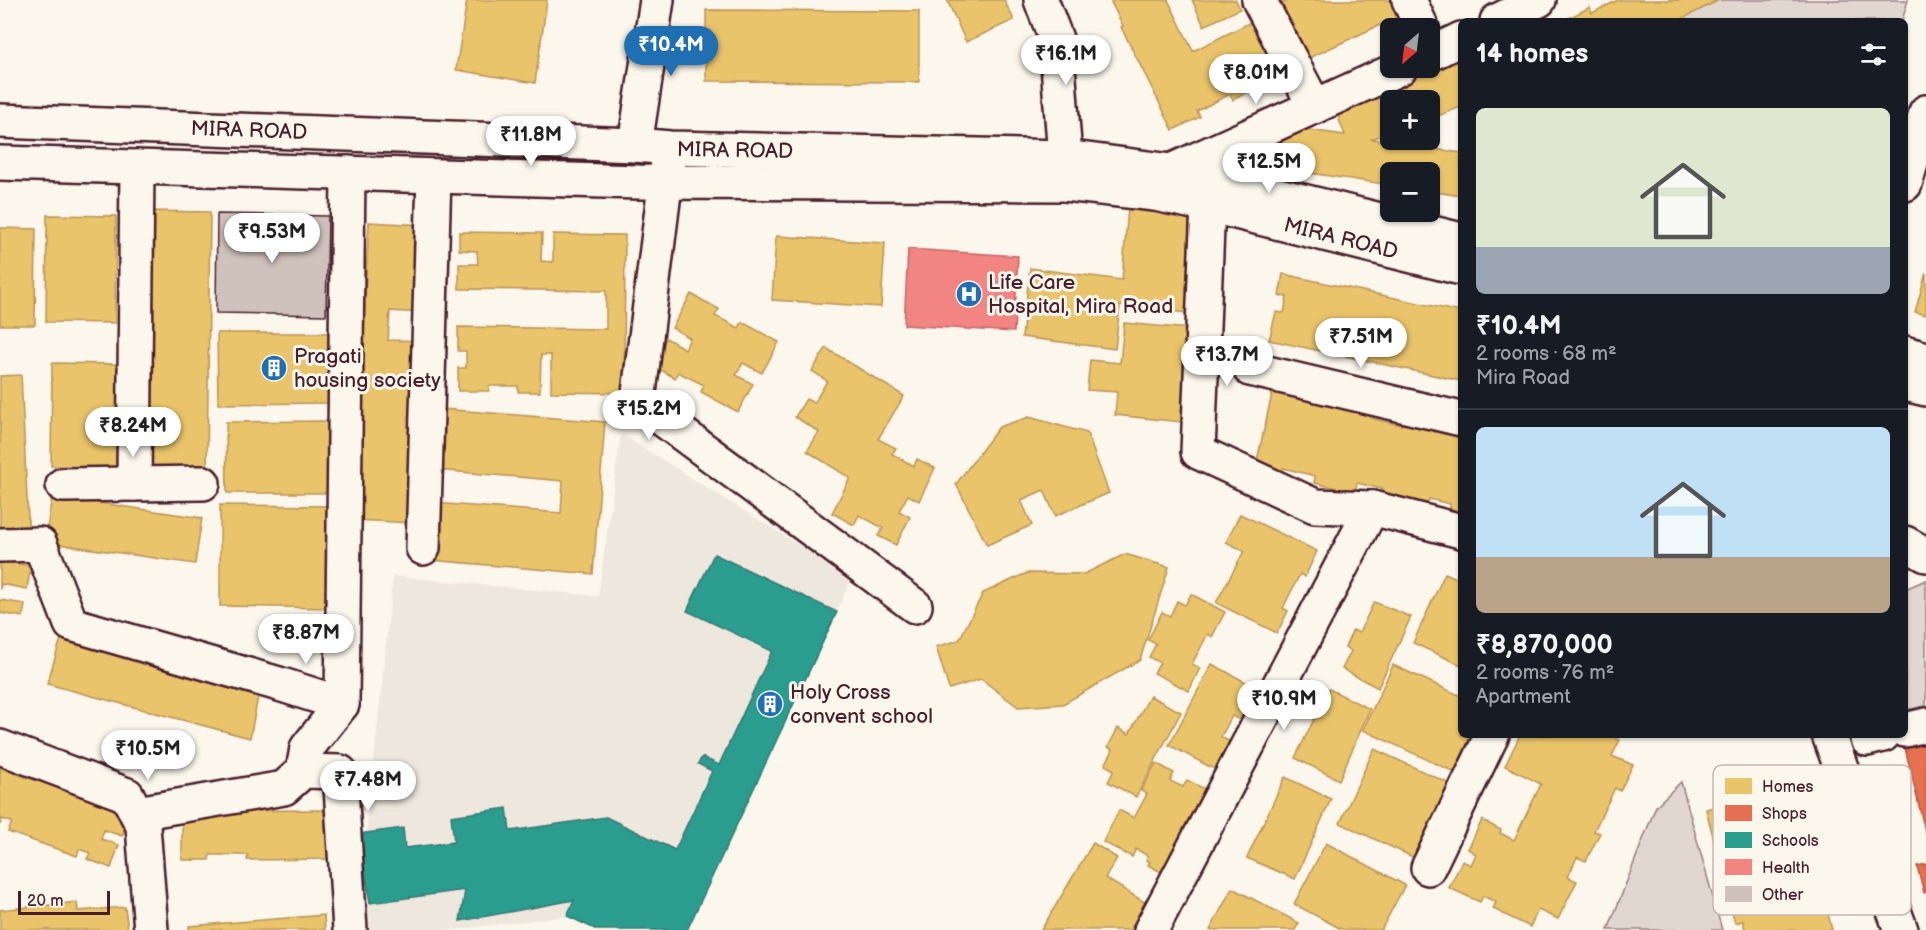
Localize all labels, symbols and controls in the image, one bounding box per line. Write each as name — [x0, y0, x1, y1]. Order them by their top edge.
north arrow — [1380, 18, 1440, 78]
map controls — [1380, 18, 1440, 222]
pin: ₹10.4M — [622, 26, 720, 77]
text: ₹10.4M — [638, 33, 704, 57]
pin: ₹16.1M — [1017, 35, 1115, 86]
icon: filters — [1857, 38, 1890, 71]
text: 14 homes — [1476, 39, 1588, 70]
text: ₹16.1M — [1035, 42, 1097, 66]
pin: ₹8.01M — [1207, 54, 1305, 105]
text: ₹8.01M — [1223, 61, 1289, 85]
button: + — [1380, 90, 1440, 150]
street label: MIRA ROAD — [190, 116, 308, 145]
pin: ₹11.8M — [482, 116, 580, 167]
text: ₹11.8M — [500, 123, 562, 147]
street label: MIRA ROAD — [677, 137, 793, 164]
pin: ₹12.5M — [1220, 143, 1318, 194]
icon: home — [1629, 147, 1737, 255]
text: ₹12.5M — [1236, 150, 1302, 174]
button: − — [1380, 162, 1440, 222]
street label: MIRA ROAD — [1281, 212, 1400, 265]
pin: ₹9.53M — [223, 213, 321, 264]
text: ₹9.53M — [238, 220, 306, 244]
place label: Life Care Hospital, Mira Road — [988, 270, 1173, 319]
hospital icon: Life Care Hospital, Mira Road — [954, 279, 984, 309]
text: ₹10.4M — [1476, 311, 1561, 342]
pin: ₹7.51M — [1312, 318, 1410, 369]
text: ₹7.51M — [1329, 325, 1393, 349]
pin: ₹13.7M — [1178, 336, 1276, 387]
text: 2 rooms · 68 m² — [1476, 342, 1617, 366]
text: ₹13.7M — [1195, 343, 1259, 367]
place label: Pragati housing society — [294, 344, 441, 393]
building icon: Pragati housing society — [259, 353, 289, 383]
text: Mira Road — [1476, 366, 1570, 390]
pin: ₹15.2M — [600, 390, 698, 441]
text: ₹15.2M — [616, 397, 682, 421]
pin: ₹8.24M — [84, 407, 182, 458]
text: ₹8.24M — [99, 414, 167, 438]
icon: home — [1629, 466, 1737, 574]
pin: ₹8.87M — [257, 614, 355, 665]
text: ₹8.87M — [272, 621, 340, 645]
text: ₹8,870,000 — [1476, 630, 1613, 661]
text: 2 rooms · 76 m² — [1476, 661, 1614, 685]
place label: Holy Cross convent school — [790, 680, 933, 729]
pin: ₹10.9M — [1235, 680, 1333, 731]
text: Apartment — [1476, 685, 1571, 709]
text: ₹10.9M — [1251, 687, 1317, 711]
building icon: Holy Cross convent school — [755, 689, 785, 719]
pin: ₹10.5M — [99, 730, 197, 781]
text: ₹10.5M — [115, 737, 181, 761]
pin: ₹7.48M — [319, 761, 417, 812]
legend — [1713, 765, 1911, 915]
text: ₹7.48M — [334, 768, 402, 792]
text: Homes — [1762, 778, 1814, 797]
text: Shops — [1762, 805, 1807, 824]
text: Schools — [1762, 832, 1819, 851]
text: Health — [1762, 859, 1810, 878]
text: Other — [1762, 886, 1803, 905]
scale bar — [18, 888, 110, 916]
text: 20 m — [27, 892, 63, 911]

